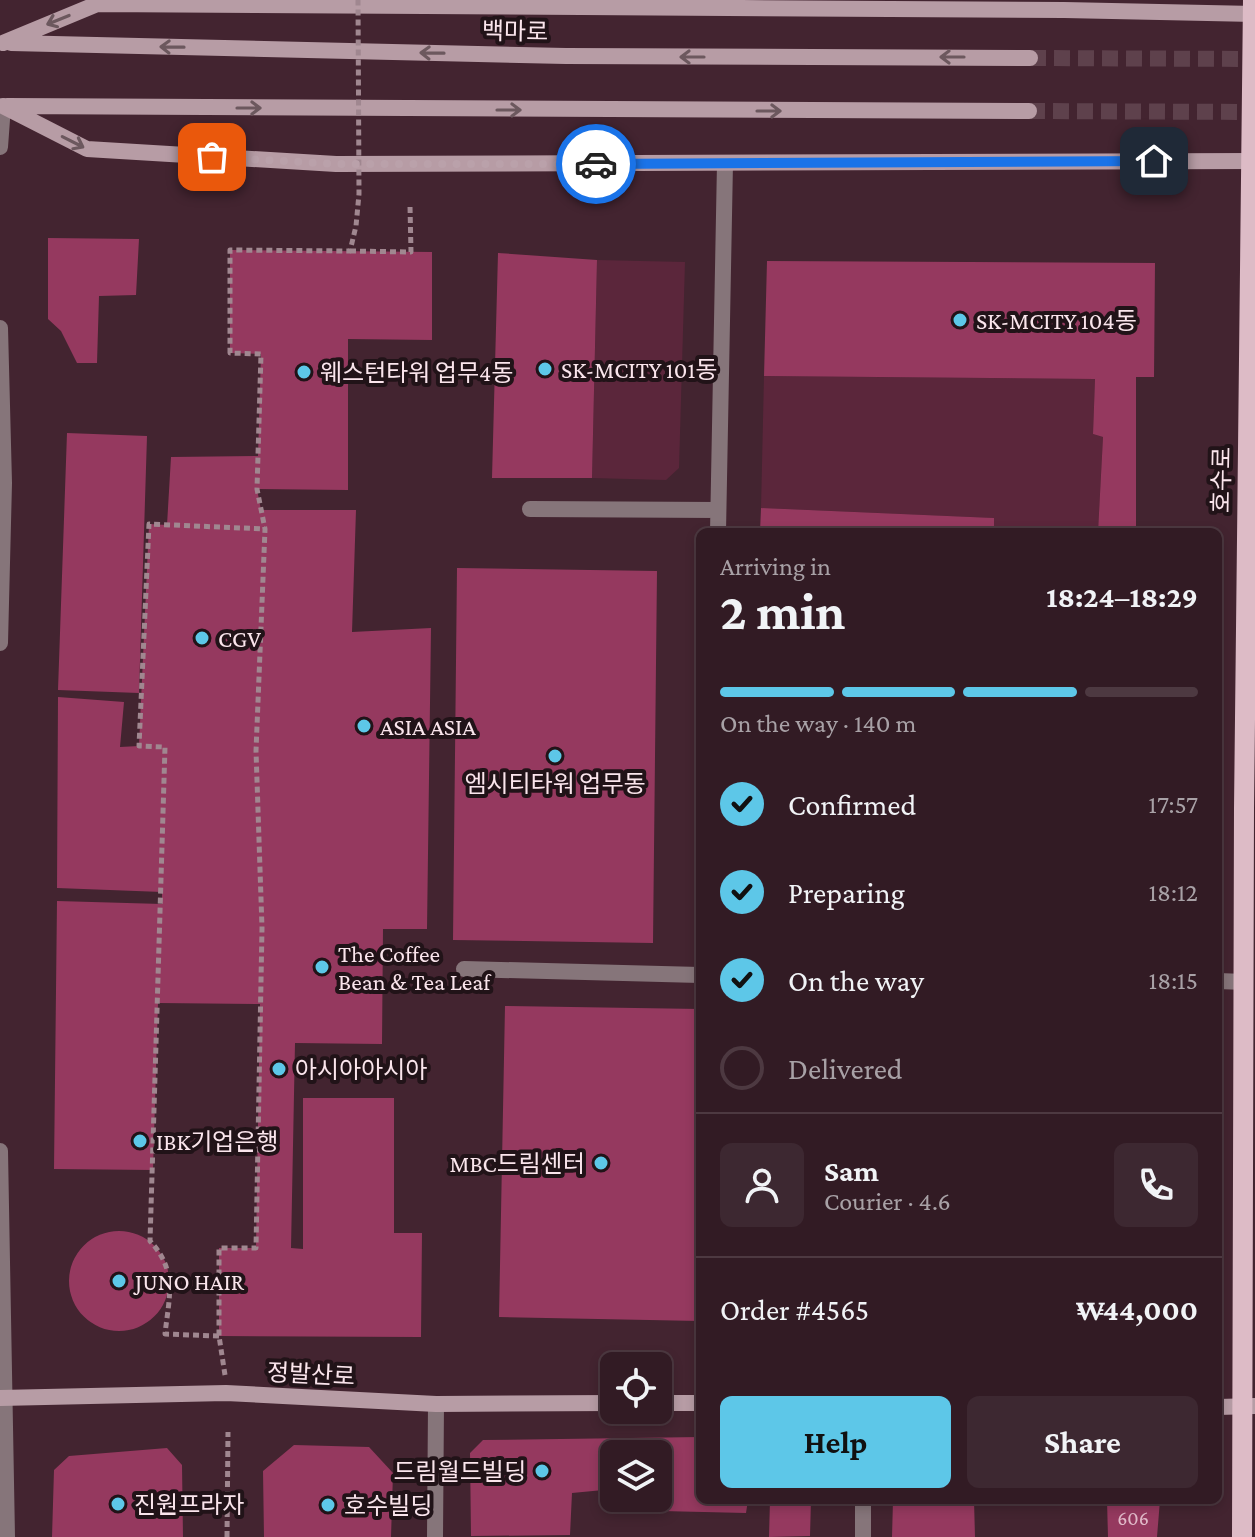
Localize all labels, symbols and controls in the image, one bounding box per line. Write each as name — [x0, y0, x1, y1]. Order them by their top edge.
one-way arrow — [46, 14, 71, 28]
street label: 백마로 — [482, 17, 548, 45]
one-way arrow — [159, 39, 186, 54]
one-way arrow — [419, 45, 446, 60]
one-way arrow — [679, 49, 706, 65]
one-way arrow — [939, 49, 966, 65]
one-way arrow — [235, 100, 262, 116]
one-way arrow — [495, 102, 522, 118]
one-way arrow — [755, 103, 782, 119]
pin — [178, 123, 246, 191]
courier — [556, 124, 636, 204]
pin — [1120, 127, 1188, 195]
one-way arrow — [60, 134, 84, 150]
icon: bag — [190, 135, 234, 179]
icon: home — [1132, 139, 1176, 183]
icon: car — [574, 142, 618, 186]
place label: SK-MCITY 104동 — [976, 307, 1137, 334]
marker: SK-MCITY 104동 — [951, 311, 969, 329]
place label: SK-MCITY 101동 — [561, 356, 717, 383]
place label: 웨스턴타워 업무4동 — [320, 359, 513, 386]
marker: SK-MCITY 101동 — [536, 360, 554, 378]
marker: 웨스턴타워 업무4동 — [295, 363, 313, 381]
street label: 호수로 — [1207, 447, 1235, 513]
text: Arriving in — [720, 552, 831, 581]
text: 18:24–18:29 — [1046, 580, 1198, 613]
text: 2 min — [720, 582, 845, 640]
place label: CGV — [218, 625, 261, 652]
marker: CGV — [193, 629, 211, 647]
text: On the way · 140 m — [720, 709, 916, 738]
place label: ASIA ASIA — [380, 713, 476, 740]
marker: ASIA ASIA — [355, 717, 373, 735]
marker: 엠시티타워 업무동 — [546, 747, 564, 765]
place label: 엠시티타워 업무동 — [464, 770, 646, 797]
icon: check — [720, 782, 764, 826]
text: Confirmed — [788, 788, 916, 821]
text: 17:57 — [1148, 790, 1198, 819]
icon: check — [720, 870, 764, 914]
text: Preparing — [788, 876, 905, 909]
text: 18:12 — [1148, 878, 1198, 907]
place label: The Coffee Bean & Tea Leaf — [338, 940, 492, 995]
marker: The Coffee Bean & Tea Leaf — [313, 958, 331, 976]
icon: check — [720, 958, 764, 1002]
text: On the way — [788, 964, 924, 997]
text: 18:15 — [1149, 966, 1198, 995]
text: Delivered — [788, 1052, 903, 1085]
place label: 아시아아시아 — [295, 1056, 427, 1083]
marker: 아시아아시아 — [270, 1060, 288, 1078]
place label: IBK기업은행 — [156, 1128, 279, 1155]
marker: IBK기업은행 — [131, 1132, 149, 1150]
button: person — [720, 1143, 804, 1227]
button: phone — [1114, 1143, 1198, 1227]
place label: MBC드림센터 — [449, 1150, 585, 1177]
marker: MBC드림센터 — [592, 1154, 610, 1172]
text: Sam — [824, 1154, 879, 1187]
text: Courier · 4.6 — [824, 1187, 951, 1216]
place label: JUNO HAIR — [133, 1268, 245, 1295]
marker: JUNO HAIR — [110, 1272, 128, 1290]
text: Order #4565 — [720, 1293, 869, 1326]
text: ₩44,000 — [1076, 1293, 1198, 1326]
map controls — [600, 1352, 672, 1512]
button: locate — [600, 1352, 672, 1424]
street label: 정발산로 — [266, 1358, 356, 1390]
button: Help — [720, 1396, 951, 1488]
button: Share — [967, 1396, 1198, 1488]
button: layers — [600, 1440, 672, 1512]
place label: 드림월드빌딩 — [394, 1458, 526, 1485]
marker: 드림월드빌딩 — [533, 1462, 551, 1480]
place label: 진원프라자 — [134, 1491, 244, 1518]
place label: 호수빌딩 — [344, 1492, 432, 1519]
marker: 진원프라자 — [109, 1495, 127, 1513]
marker: 호수빌딩 — [319, 1496, 337, 1514]
house number: 606 — [1117, 1507, 1149, 1529]

